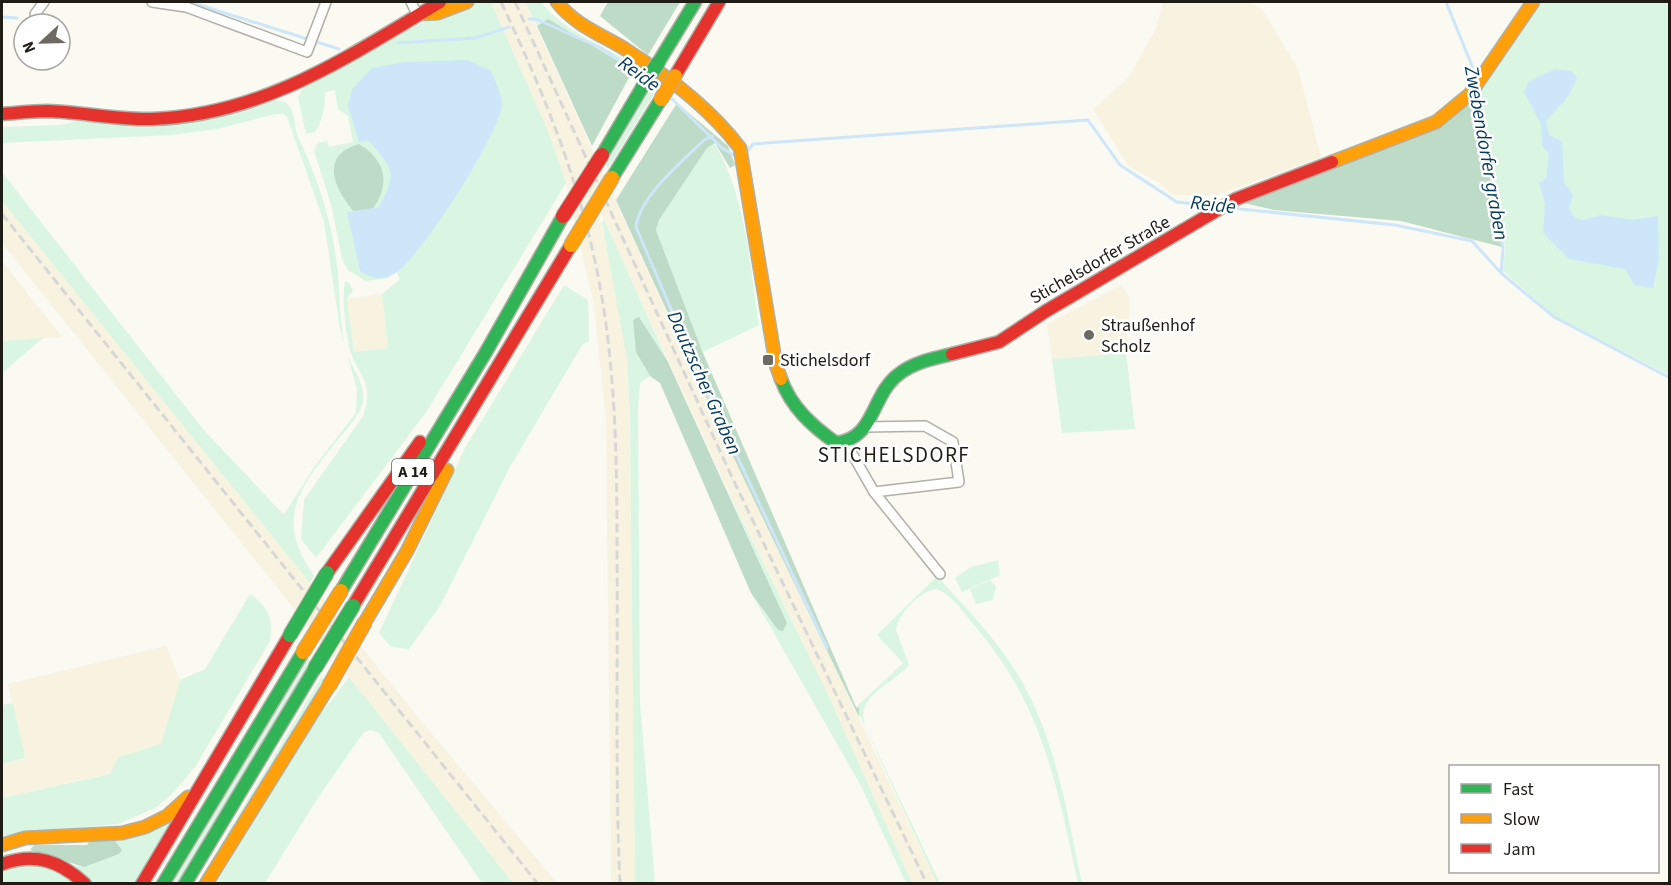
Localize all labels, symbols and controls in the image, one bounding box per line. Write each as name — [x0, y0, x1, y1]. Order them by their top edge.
north arrow — [12, 12, 72, 72]
text: N — [17, 38, 41, 56]
water label: Reide — [612, 49, 666, 99]
water label: Zwebendorfer graben — [1457, 63, 1515, 242]
water label: Reide — [1189, 189, 1237, 221]
street label: Stichelsdorfer Straße — [1025, 210, 1175, 310]
water label: Dautzscher Graben — [660, 306, 748, 460]
place label: Straußenhof Scholz — [1101, 313, 1196, 359]
marker: Straußenhof Scholz — [1082, 328, 1096, 342]
place label: Stichelsdorf — [780, 348, 871, 373]
marker: Stichelsdorf — [761, 353, 775, 367]
district label: STICHELSDORF — [818, 440, 970, 470]
road number: A 14 — [392, 459, 434, 485]
legend — [1449, 765, 1659, 873]
text: Fast — [1503, 777, 1534, 802]
text: Slow — [1503, 807, 1540, 832]
text: Jam — [1503, 837, 1536, 862]

